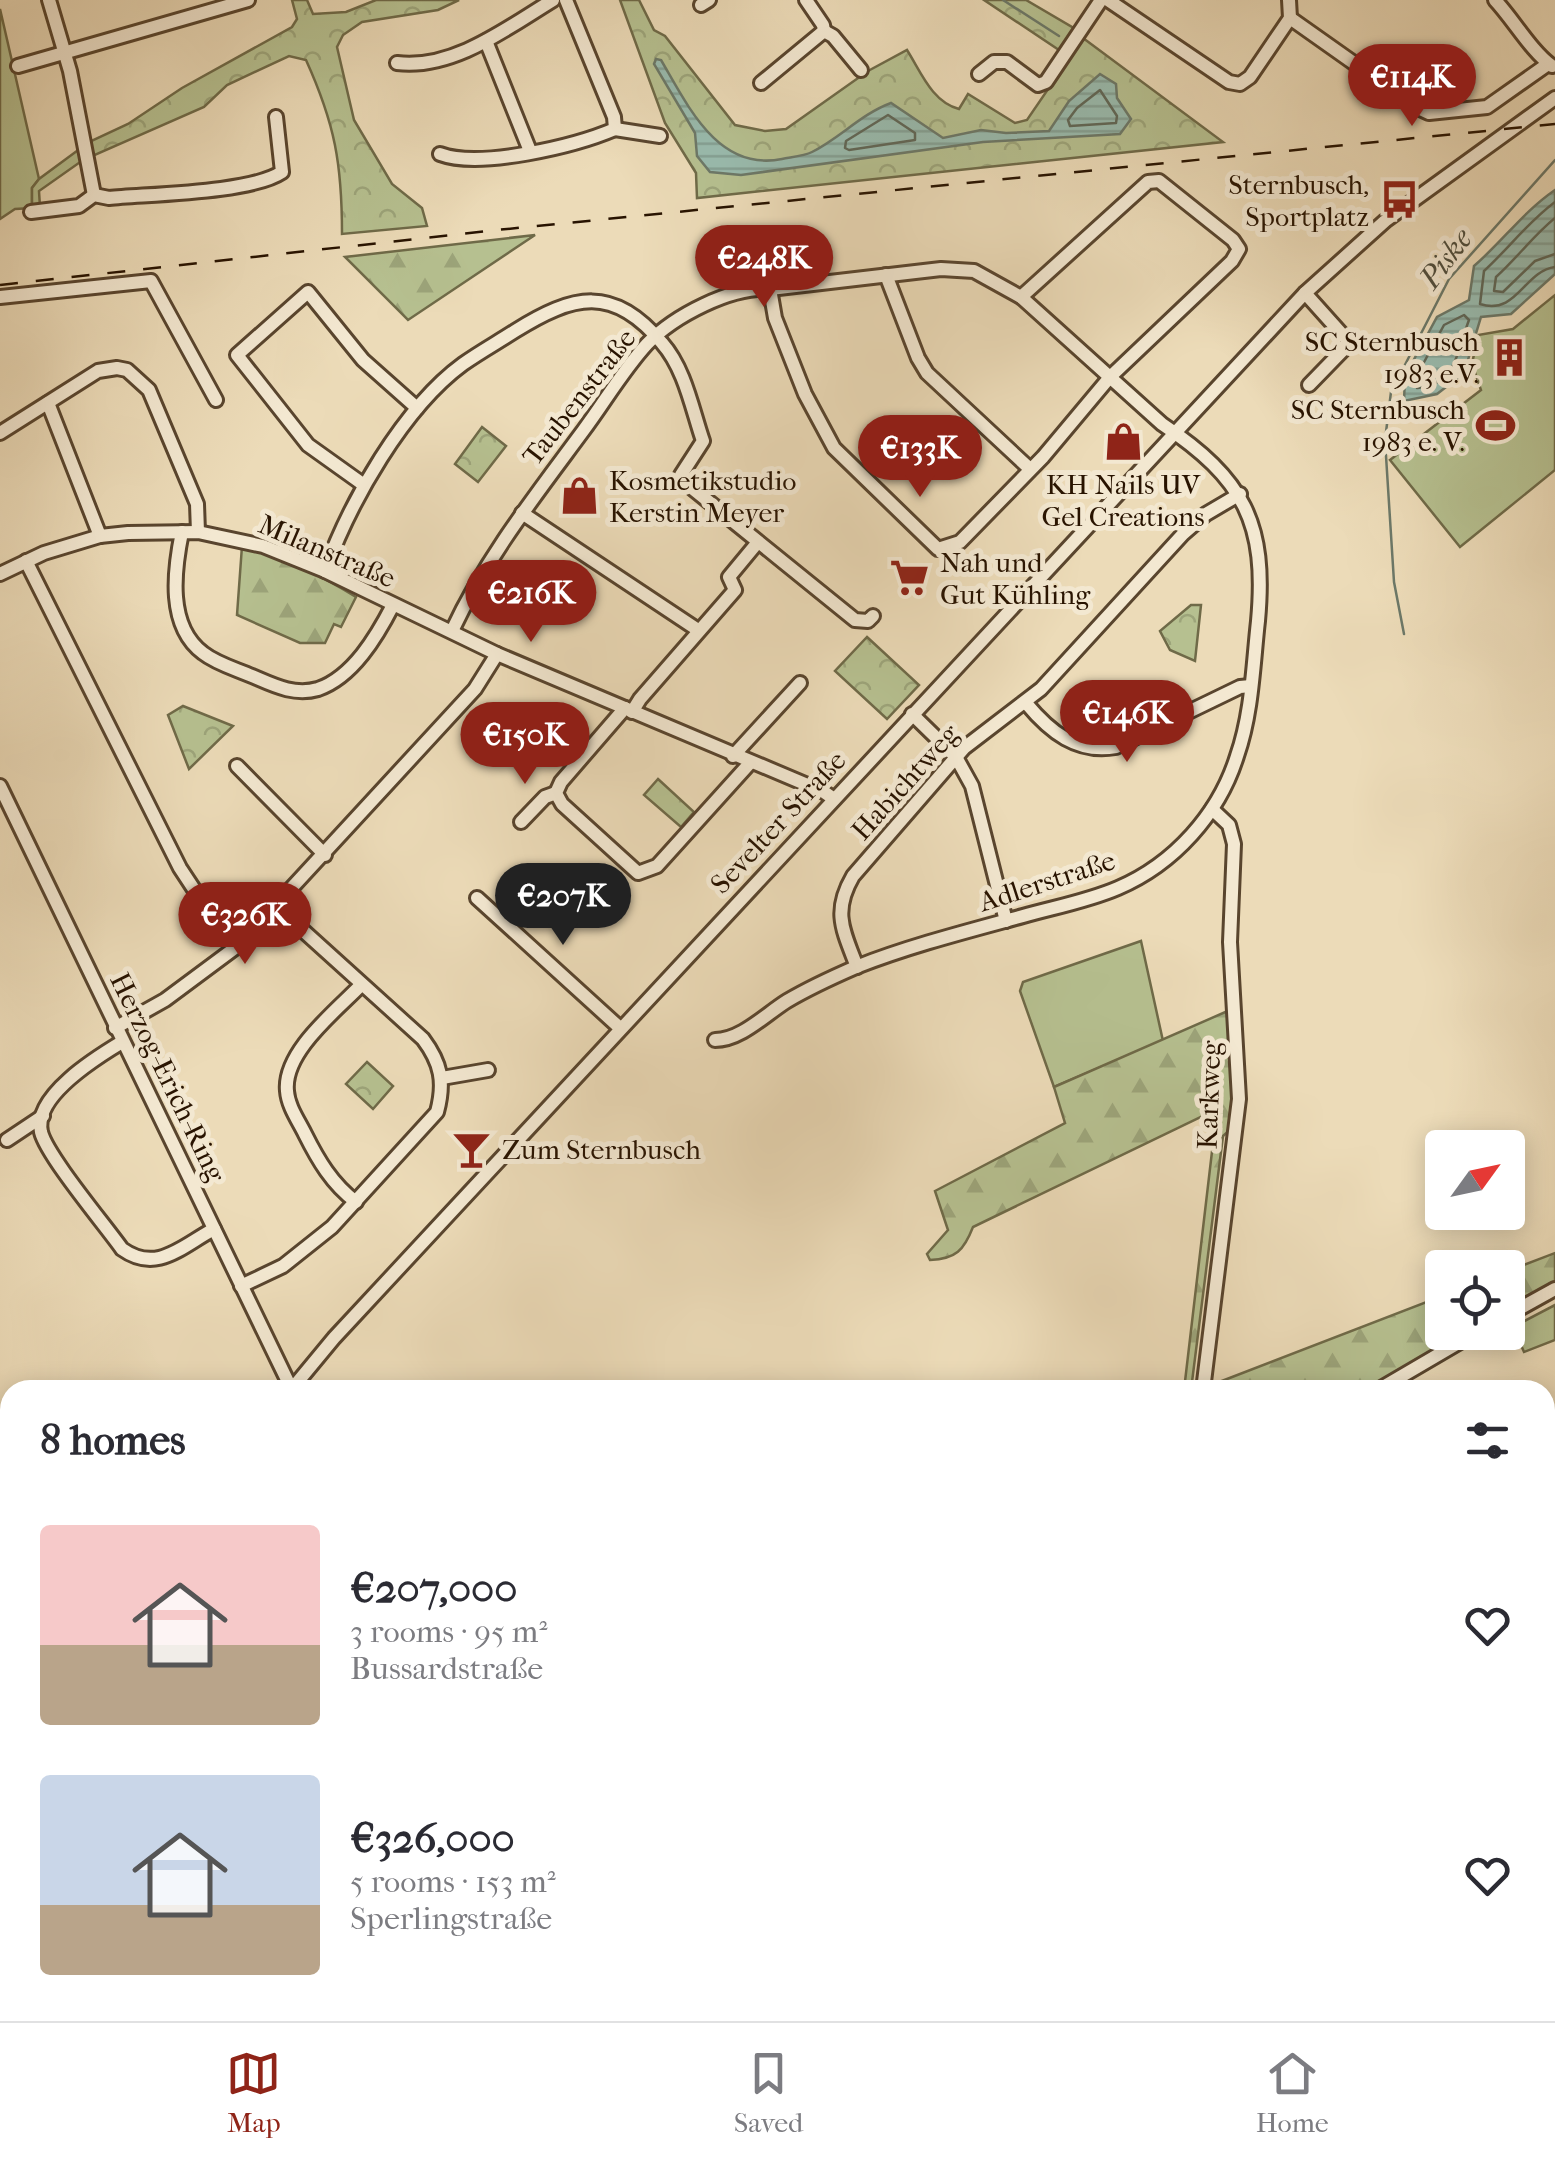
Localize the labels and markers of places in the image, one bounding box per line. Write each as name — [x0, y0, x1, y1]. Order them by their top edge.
pin: €114K — [1342, 44, 1482, 129]
place label: Sternbusch, Sportplatz — [1228, 168, 1369, 233]
bus stop icon: Sternbusch, Sportplatz — [1378, 179, 1420, 221]
pin: €248K — [694, 225, 834, 310]
place label: SC Sternbusch 1983 e.V. — [1305, 325, 1479, 390]
building icon: SC Sternbusch 1983 e.V. — [1488, 336, 1530, 378]
place label: SC Sternbusch 1983 e. V. — [1291, 393, 1465, 458]
sports icon: SC Sternbusch 1983 e. V. — [1474, 404, 1516, 446]
pin: €133K — [850, 415, 990, 500]
shop icon: KH Nails UV Gel Creations — [1102, 420, 1144, 462]
place label: Kosmetikstudio Kerstin Meyer — [609, 464, 797, 529]
place label: KH Nails UV Gel Creations — [1041, 468, 1205, 533]
shop icon: Kosmetikstudio Kerstin Meyer — [558, 475, 600, 517]
place label: Nah und Gut Kühling — [940, 546, 1091, 611]
supermarket icon: Nah und Gut Kühling — [889, 557, 931, 599]
pin: €216K — [461, 560, 601, 645]
pin: €146K — [1057, 680, 1197, 765]
pin: €150K — [455, 702, 595, 787]
pin: €207K — [493, 863, 633, 948]
pin: €326K — [175, 882, 315, 967]
bar icon: Zum Sternbusch — [451, 1128, 493, 1170]
place label: Zum Sternbusch — [502, 1133, 701, 1166]

